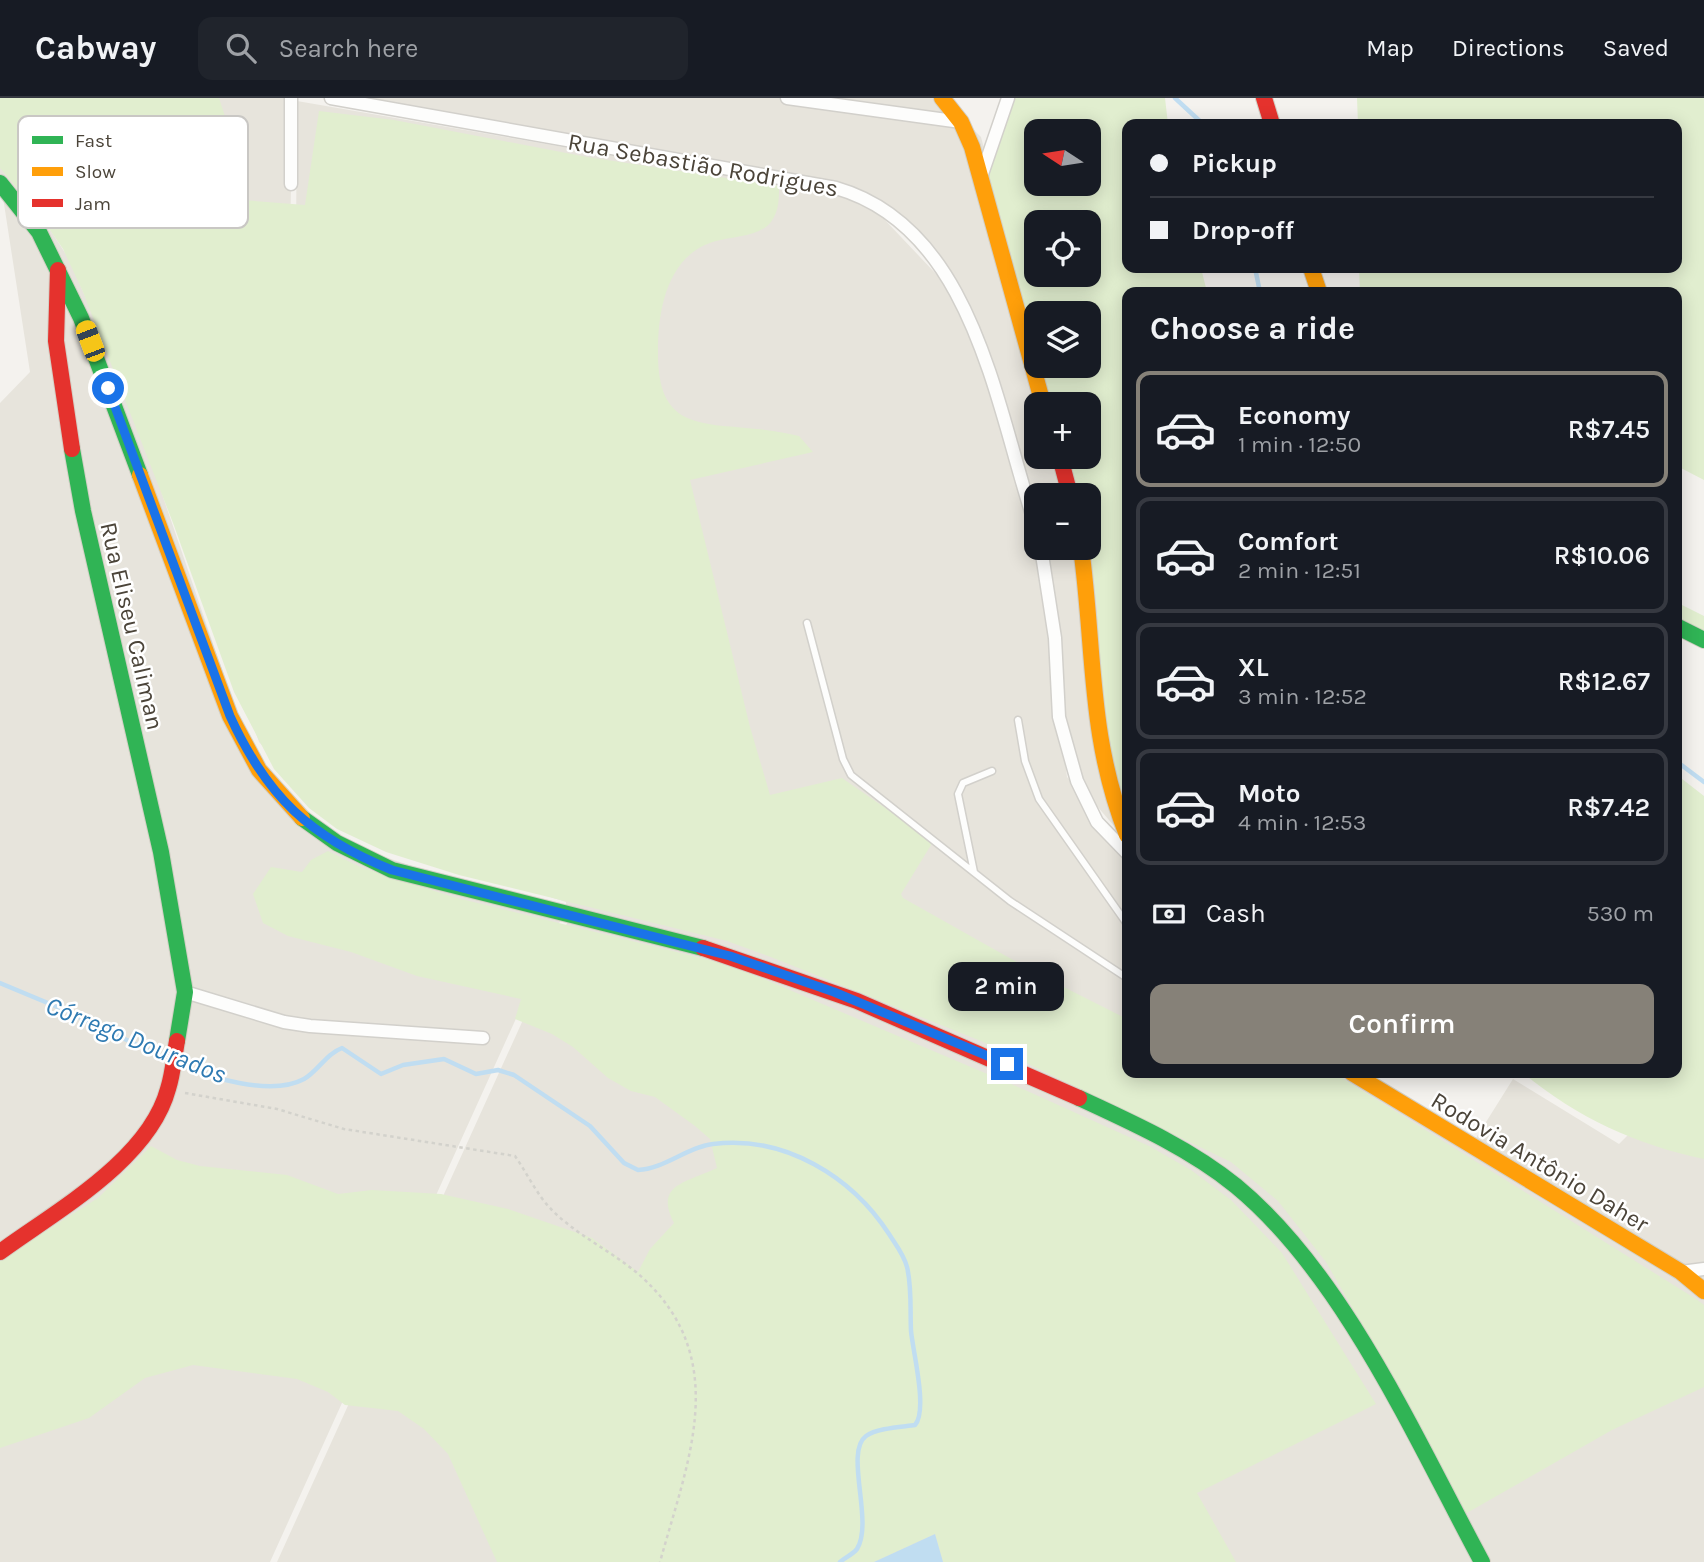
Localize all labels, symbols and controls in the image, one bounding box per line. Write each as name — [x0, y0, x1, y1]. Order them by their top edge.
search box — [198, 17, 688, 80]
text: Cabway — [35, 29, 156, 67]
icon: search — [222, 29, 260, 67]
text: Search here — [278, 33, 418, 64]
text: Map — [1366, 34, 1414, 62]
text: Directions — [1452, 34, 1565, 62]
text: Saved — [1603, 34, 1669, 62]
legend — [18, 116, 248, 228]
north arrow — [1024, 119, 1101, 196]
map controls — [1024, 119, 1101, 560]
street label: Rua Sebastião Rodrigues — [566, 127, 840, 203]
text: Fast — [75, 130, 112, 152]
text: Pickup — [1192, 148, 1277, 179]
text: Slow — [75, 161, 116, 183]
text: Jam — [75, 193, 111, 215]
button: locate — [1024, 210, 1101, 287]
text: Drop-off — [1192, 215, 1294, 246]
button: layers — [1024, 301, 1101, 378]
text: Choose a ride — [1150, 310, 1355, 347]
car — [73, 318, 108, 364]
route start — [92, 372, 124, 404]
button: + — [1024, 392, 1101, 469]
icon: car — [1154, 398, 1217, 461]
text: Economy — [1238, 400, 1350, 431]
text: R$7.45 — [1568, 414, 1650, 445]
text: 1 min · 12:50 — [1238, 431, 1361, 458]
button: − — [1024, 483, 1101, 560]
street label: Rua Eliseu Caliman — [94, 519, 170, 733]
icon: car — [1154, 524, 1217, 587]
text: Comfort — [1238, 526, 1339, 557]
text: R$10.06 — [1554, 540, 1650, 571]
text: 2 min · 12:51 — [1238, 557, 1361, 584]
icon: car — [1154, 650, 1217, 713]
text: XL — [1238, 652, 1269, 683]
text: R$12.67 — [1558, 666, 1650, 697]
text: 3 min · 12:52 — [1238, 683, 1367, 710]
icon: car — [1154, 776, 1217, 839]
text: Moto — [1238, 778, 1300, 809]
text: R$7.42 — [1567, 792, 1650, 823]
text: 4 min · 12:53 — [1238, 809, 1366, 836]
icon: cash — [1150, 895, 1188, 933]
text: Cash — [1206, 898, 1266, 929]
text: 530 m — [1587, 900, 1654, 927]
callout: 2 min — [949, 962, 1065, 1012]
text: 2 min — [975, 973, 1037, 1000]
button: Confirm — [1150, 984, 1654, 1064]
water label: Córrego Dourados — [41, 990, 231, 1090]
route end — [991, 1048, 1023, 1080]
street label: Rodovia Antônio Daher — [1426, 1086, 1654, 1238]

